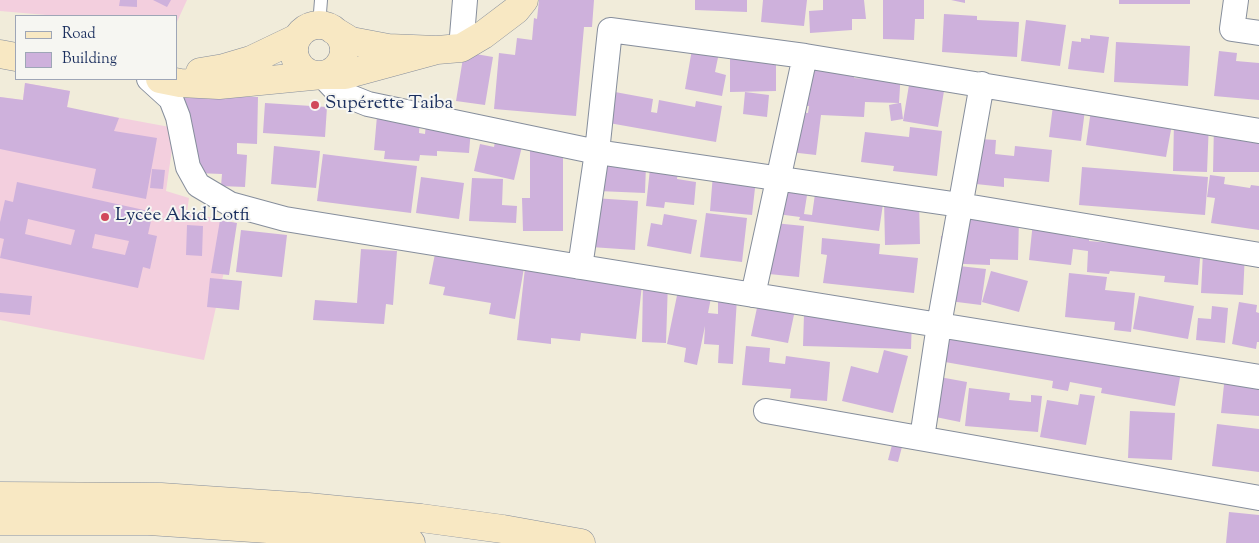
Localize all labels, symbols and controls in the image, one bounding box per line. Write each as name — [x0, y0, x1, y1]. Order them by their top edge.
legend — [15, 15, 178, 80]
text: Road — [62, 24, 96, 45]
text: Building — [62, 49, 117, 70]
place label: Supérette Taiba — [325, 94, 453, 116]
marker: Supérette Taiba — [309, 99, 321, 111]
place label: Lycée Akid Lotfi — [115, 206, 250, 228]
marker: Lycée Akid Lotfi — [99, 211, 111, 223]

